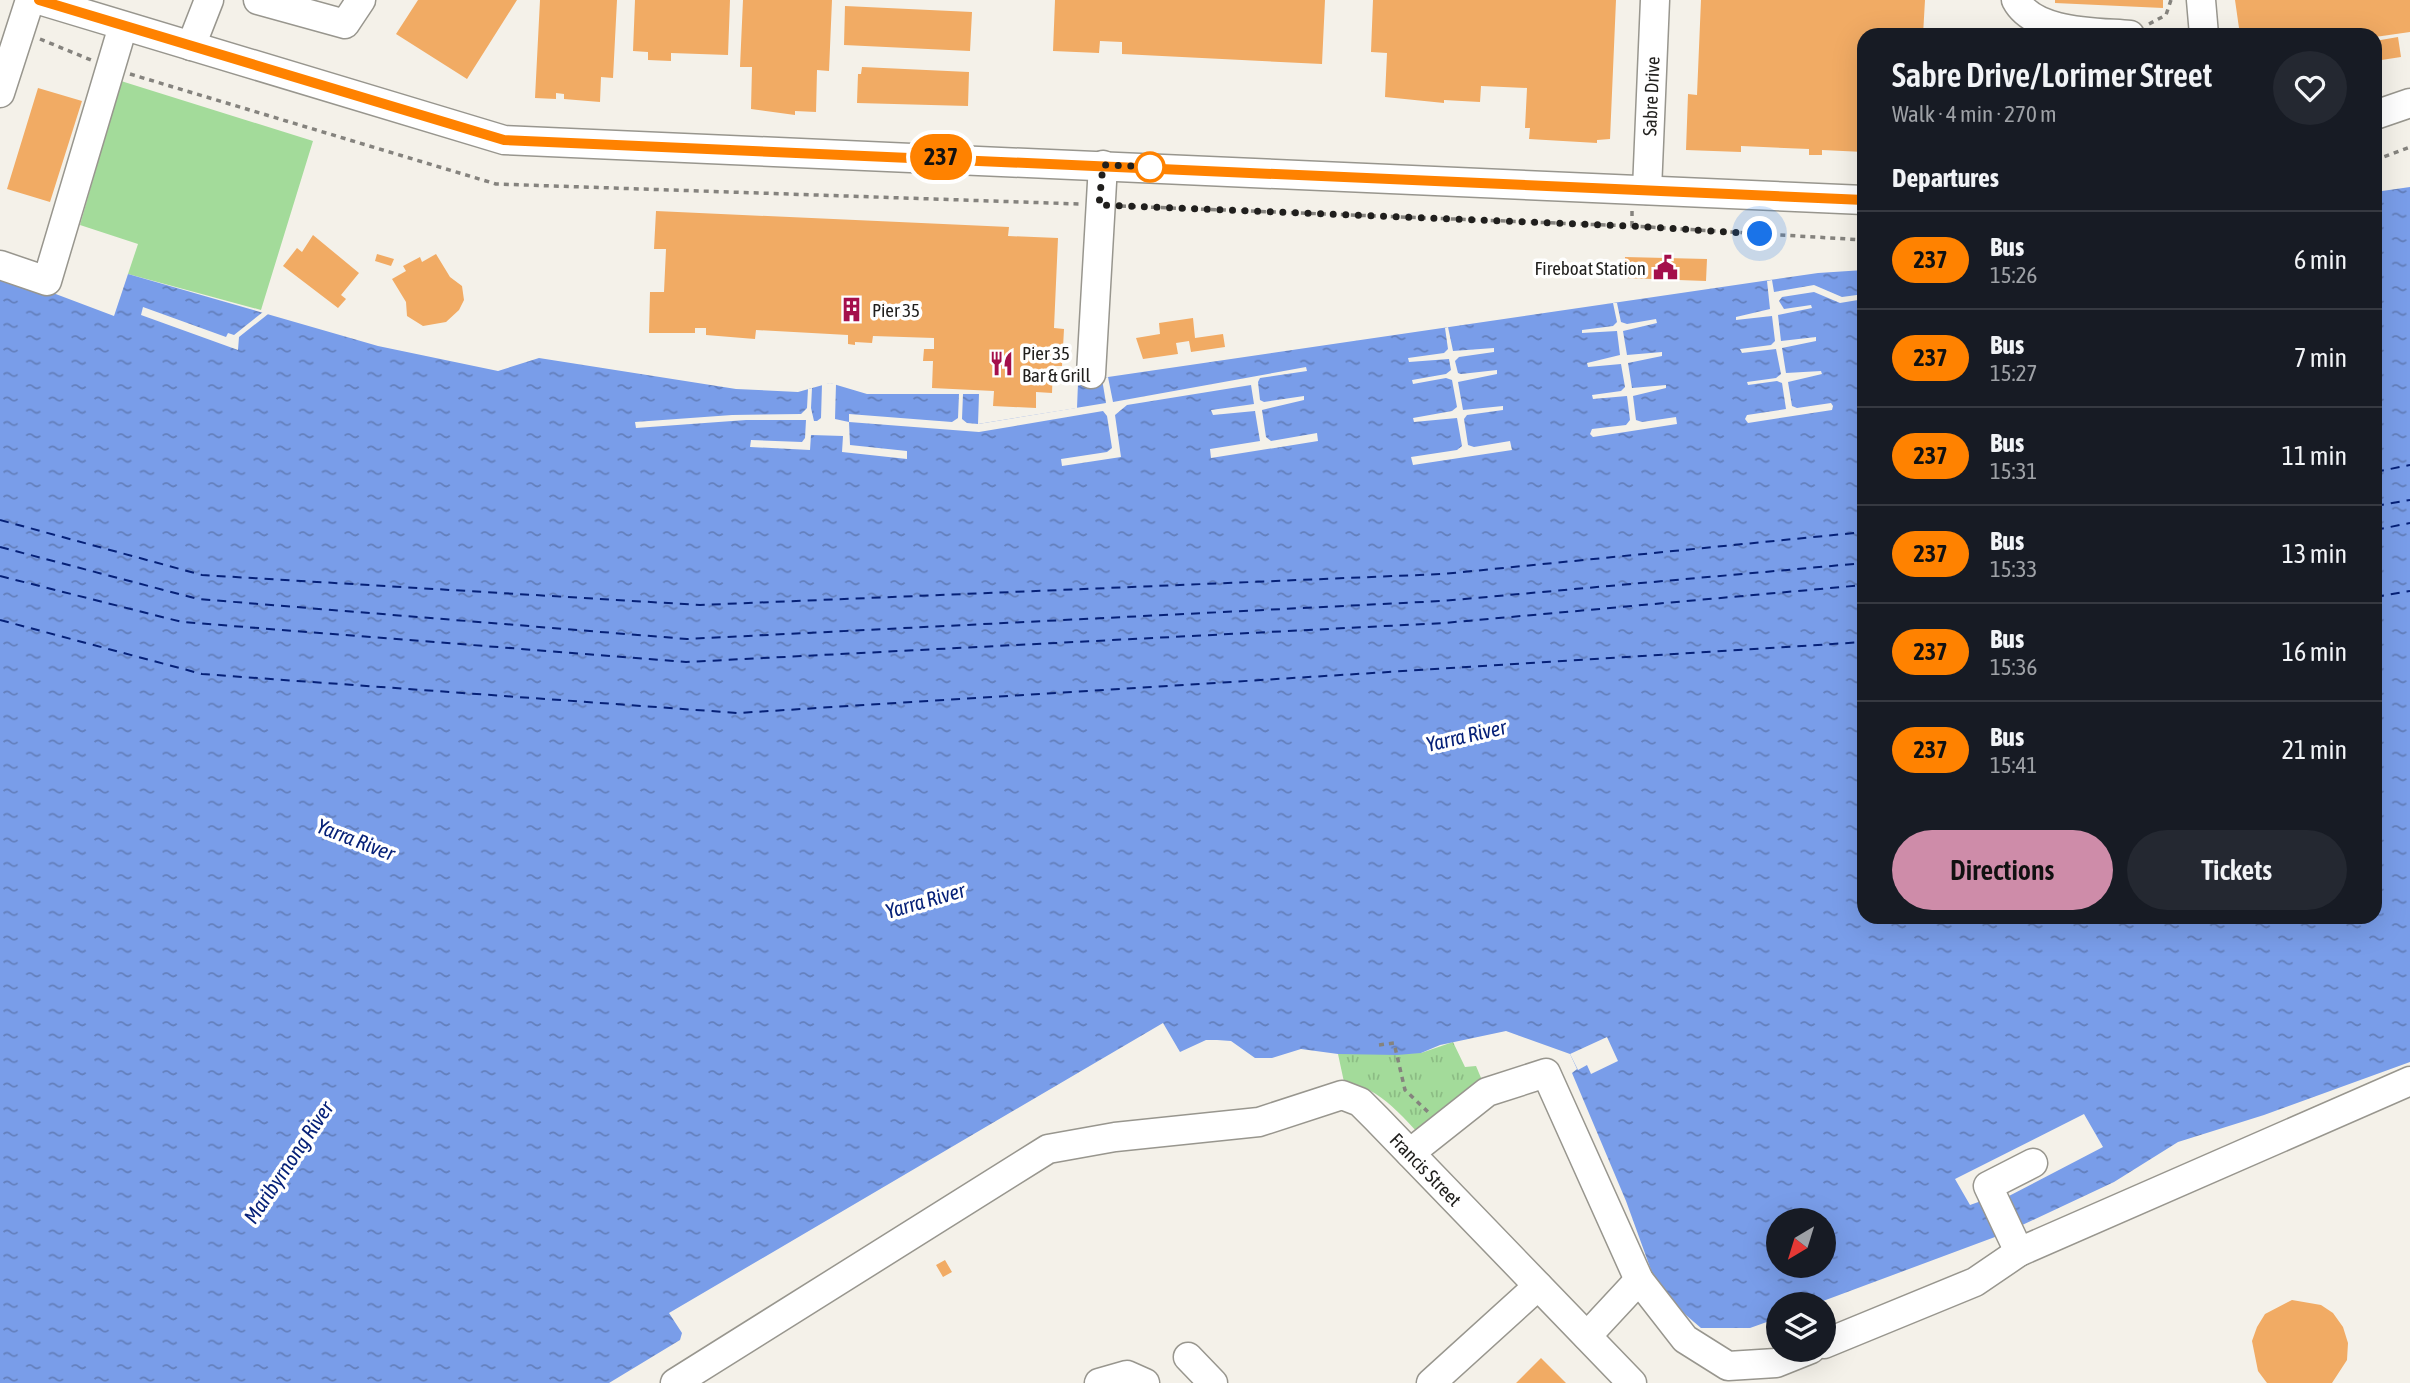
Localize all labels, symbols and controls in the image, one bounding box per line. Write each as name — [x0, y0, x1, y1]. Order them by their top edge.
button: heart — [2273, 51, 2347, 125]
street label: Sabre Drive — [1638, 56, 1664, 136]
text: Sabre Drive/Lorimer Street — [1892, 56, 2212, 94]
text: Walk · 4 min · 270 m — [1892, 101, 2056, 127]
line badge: 237 — [901, 134, 981, 180]
text: 237 — [924, 143, 958, 170]
unlabelled marker — [1135, 152, 1165, 182]
text: Departures — [1892, 163, 1999, 193]
your location — [1742, 216, 1777, 251]
text: Bus — [1990, 232, 2024, 262]
text: 6 min — [2294, 245, 2347, 275]
text: 237 — [1914, 246, 1947, 273]
public building icon: Fireboat Station — [1652, 254, 1680, 282]
place label: Fireboat Station — [1535, 257, 1646, 279]
text: 15:26 — [1990, 262, 2037, 288]
building icon: Pier 35 — [838, 296, 866, 324]
place label: Pier 35 — [872, 299, 920, 321]
text: Bus — [1990, 330, 2024, 360]
place label: Pier 35 Bar & Grill — [1022, 342, 1091, 386]
text: 7 min — [2294, 343, 2347, 373]
text: 237 — [1914, 344, 1947, 371]
restaurant icon: Pier 35 Bar & Grill — [988, 350, 1016, 378]
text: 15:27 — [1990, 360, 2037, 386]
text: Bus — [1990, 428, 2024, 458]
text: 11 min — [2282, 441, 2347, 471]
text: 237 — [1914, 442, 1947, 469]
text: 15:31 — [1990, 458, 2037, 484]
text: Bus — [1990, 526, 2024, 556]
text: 13 min — [2282, 539, 2347, 569]
text: 237 — [1914, 540, 1947, 567]
text: 15:33 — [1990, 556, 2037, 582]
text: Bus — [1990, 624, 2024, 654]
text: 16 min — [2282, 637, 2347, 667]
text: 237 — [1914, 638, 1947, 665]
text: 15:36 — [1990, 654, 2037, 680]
water label: Yarra River — [1423, 714, 1509, 756]
text: Bus — [1990, 722, 2024, 752]
text: 21 min — [2282, 735, 2347, 765]
text: 237 — [1914, 736, 1947, 763]
text: 15:41 — [1990, 752, 2037, 778]
water label: Yarra River — [314, 813, 399, 865]
button: Directions — [1892, 830, 2113, 910]
button: Tickets — [2127, 830, 2347, 910]
water label: Yarra River — [882, 877, 968, 923]
water label: Maribyrnong River — [238, 1096, 338, 1228]
street label: Francis Street — [1386, 1128, 1466, 1211]
north arrow — [1766, 1208, 1836, 1278]
map controls — [1766, 1208, 1836, 1362]
button: layers — [1766, 1292, 1836, 1362]

